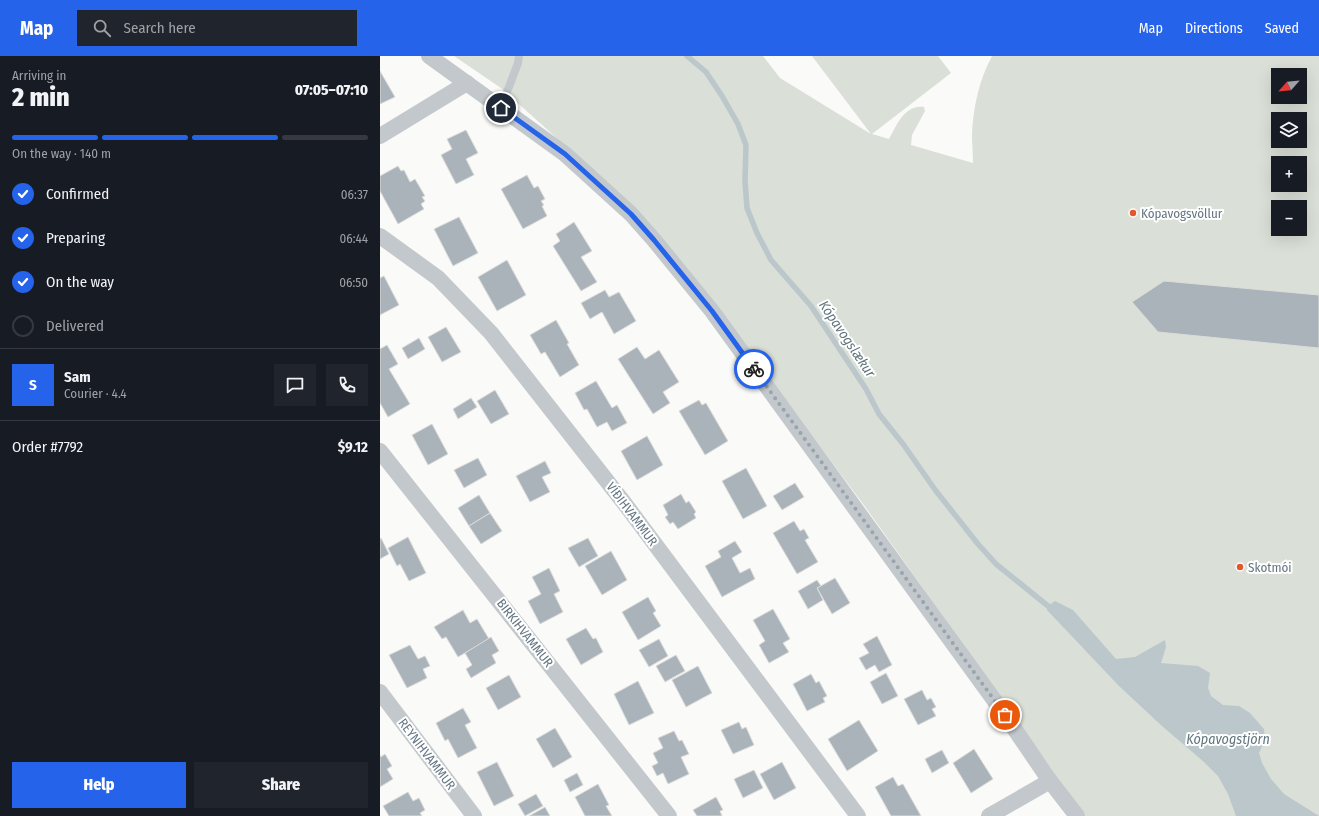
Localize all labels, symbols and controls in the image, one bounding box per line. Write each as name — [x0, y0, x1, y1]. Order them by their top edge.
search box — [77, 10, 357, 46]
text: Map — [20, 17, 53, 40]
icon: search — [91, 17, 113, 39]
text: Search here — [123, 19, 196, 37]
text: Map — [1139, 20, 1163, 37]
text: Directions — [1185, 20, 1243, 37]
text: Saved — [1265, 20, 1299, 37]
text: Arriving in — [12, 68, 66, 83]
north arrow — [1271, 68, 1307, 104]
map controls — [1271, 68, 1307, 236]
text: 07:05–07:10 — [295, 81, 368, 99]
text: 2 min — [12, 82, 70, 113]
pin — [484, 91, 518, 125]
icon: home — [490, 97, 512, 119]
button: layers — [1271, 112, 1307, 148]
text: On the way · 140 m — [12, 146, 111, 161]
button: + — [1271, 156, 1307, 192]
icon: check — [12, 183, 34, 205]
text: Confirmed — [46, 185, 109, 203]
text: 06:37 — [341, 187, 368, 202]
button: − — [1271, 200, 1307, 236]
place label: Kópavogsvöllur — [1141, 206, 1223, 221]
marker: Kópavogsvöllur — [1128, 208, 1138, 218]
icon: check — [12, 227, 34, 249]
text: Preparing — [46, 229, 105, 247]
text: 06:44 — [340, 231, 368, 246]
icon: check — [12, 271, 34, 293]
text: On the way — [46, 273, 114, 291]
text: 06:50 — [339, 275, 368, 290]
water label: Kópavogslækur — [815, 297, 880, 382]
text: Delivered — [46, 317, 104, 335]
courier — [734, 349, 774, 389]
icon: bike — [743, 358, 765, 380]
button: chat — [274, 364, 316, 406]
button: phone — [326, 364, 368, 406]
text: Sam — [64, 368, 91, 386]
text: S — [29, 376, 37, 394]
text: Courier · 4.4 — [64, 386, 127, 401]
text: Order #7792 — [12, 438, 83, 456]
text: $9.12 — [338, 438, 368, 456]
street label: VÍÐIHVAMMUR — [603, 479, 661, 549]
place label: Skotmói — [1248, 560, 1292, 575]
marker: Skotmói — [1235, 562, 1245, 572]
street label: BIRKIHVAMMUR — [494, 596, 556, 670]
pin — [988, 698, 1022, 732]
icon: bag — [994, 704, 1016, 726]
street label: REYNIHVAMMUR — [395, 715, 459, 793]
water label: Kópavogstjörn — [1186, 731, 1270, 748]
button: Help — [12, 762, 186, 808]
button: Share — [194, 762, 368, 808]

